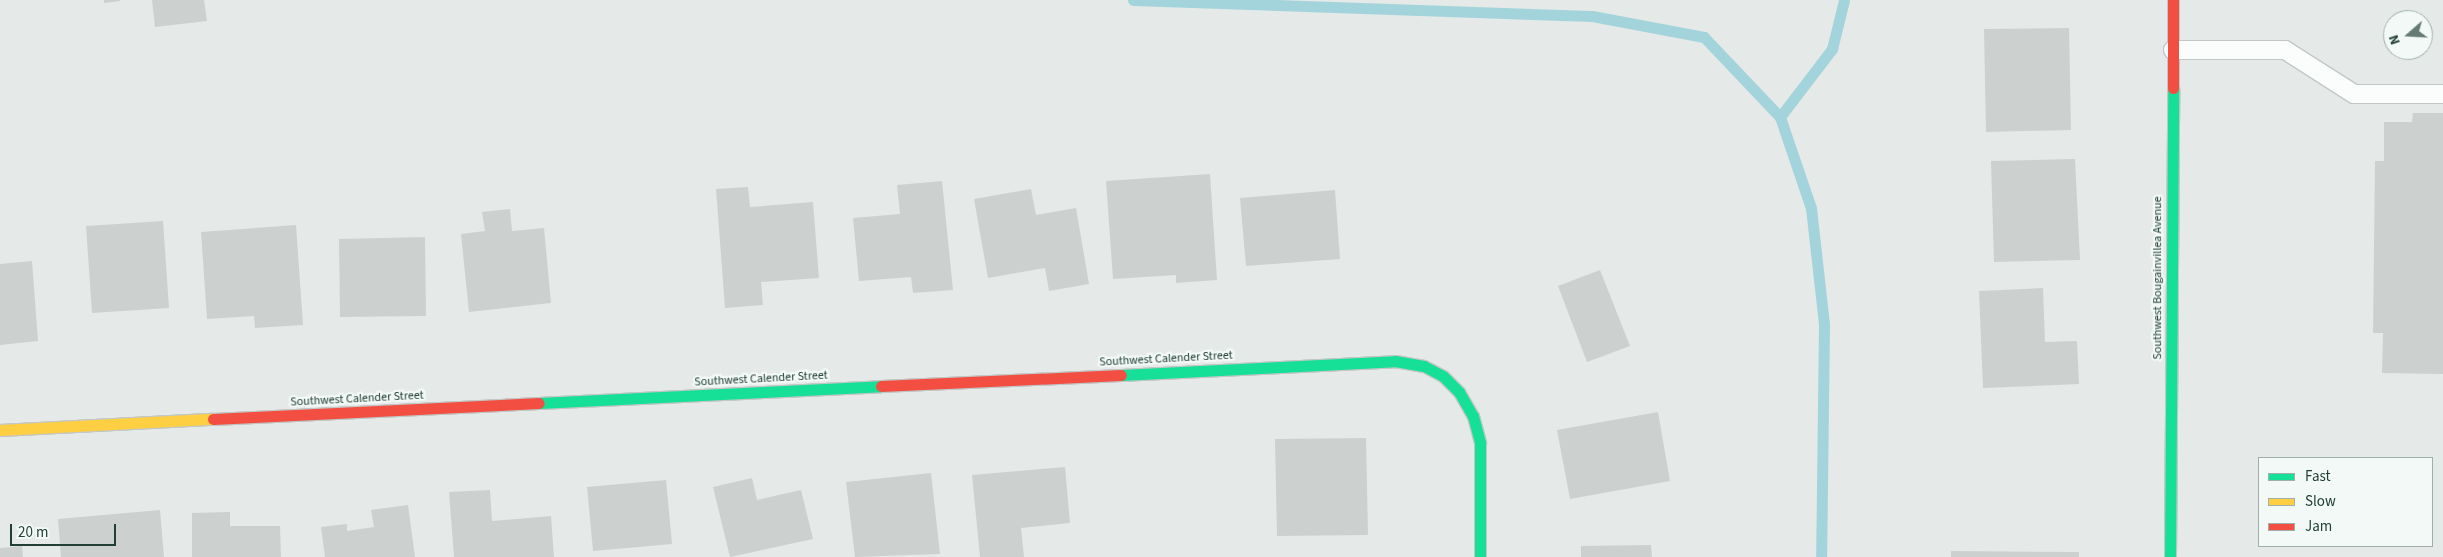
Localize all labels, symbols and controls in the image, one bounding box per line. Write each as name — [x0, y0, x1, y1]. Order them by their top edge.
north arrow — [2383, 10, 2433, 60]
text: N — [2384, 32, 2406, 47]
street label: Southwest Bougainvillea Avenue — [2151, 196, 2165, 360]
street label: Southwest Calender Street — [1099, 348, 1233, 370]
street label: Southwest Calender Street — [694, 368, 828, 390]
street label: Southwest Calender Street — [290, 388, 424, 410]
legend — [2258, 457, 2433, 547]
text: Fast — [2305, 466, 2331, 487]
text: Slow — [2305, 491, 2336, 512]
scale bar — [12, 514, 119, 546]
text: Jam — [2305, 516, 2332, 537]
text: 20 m — [18, 522, 48, 543]

